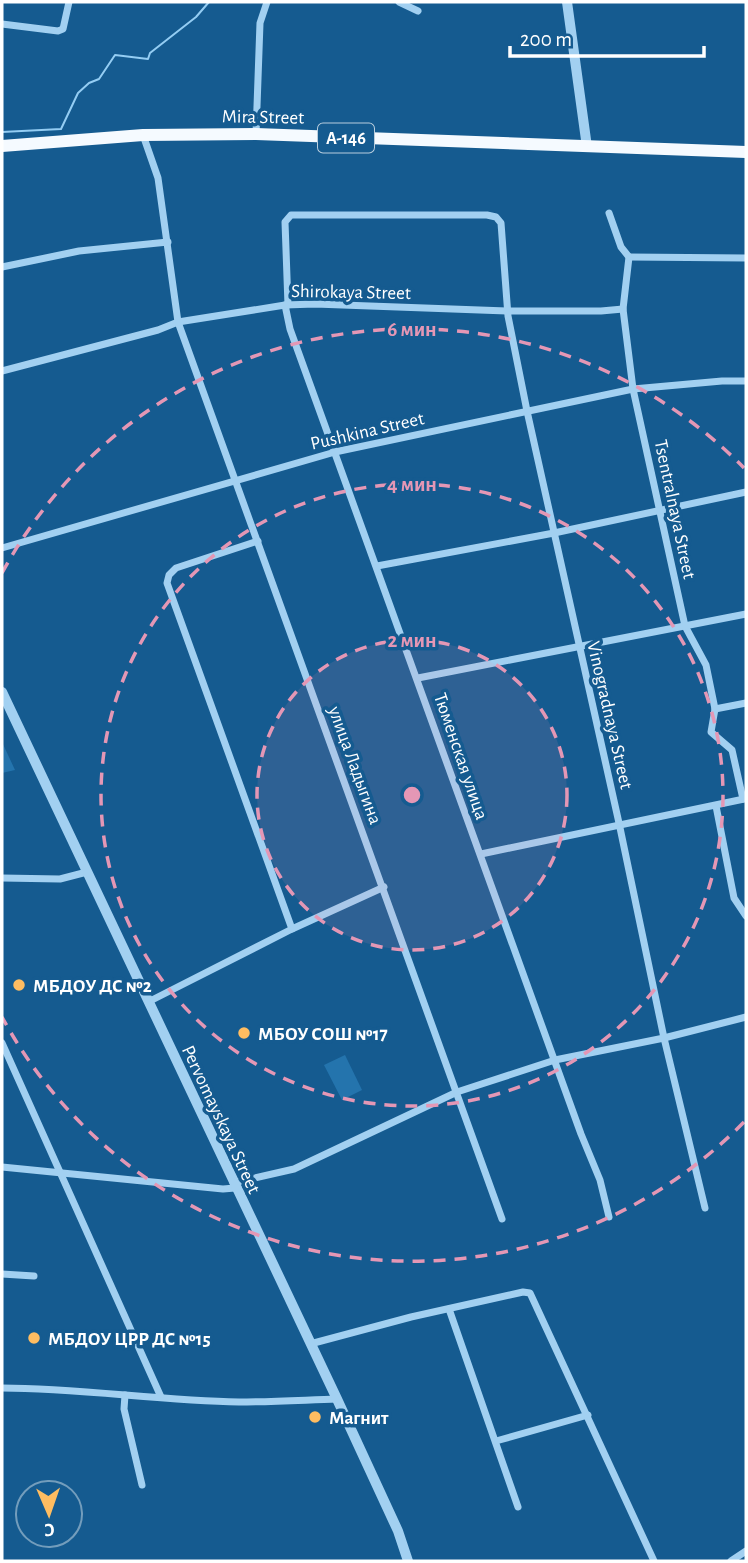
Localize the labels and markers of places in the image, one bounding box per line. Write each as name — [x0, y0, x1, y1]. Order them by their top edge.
centre of rings — [400, 783, 424, 807]
marker: МБДОУ ДС №2 — [11, 977, 27, 993]
place label: МБДОУ ДС №2 — [33, 977, 152, 996]
marker: МБОУ СОШ №17 — [236, 1025, 252, 1041]
place label: МБОУ СОШ №17 — [258, 1025, 388, 1044]
marker: МБДОУ ЦРР ДС №15 — [26, 1330, 42, 1346]
place label: МБДОУ ЦРР ДС №15 — [48, 1330, 211, 1349]
marker: Магнит — [307, 1409, 323, 1425]
place label: Магнит — [329, 1409, 389, 1428]

